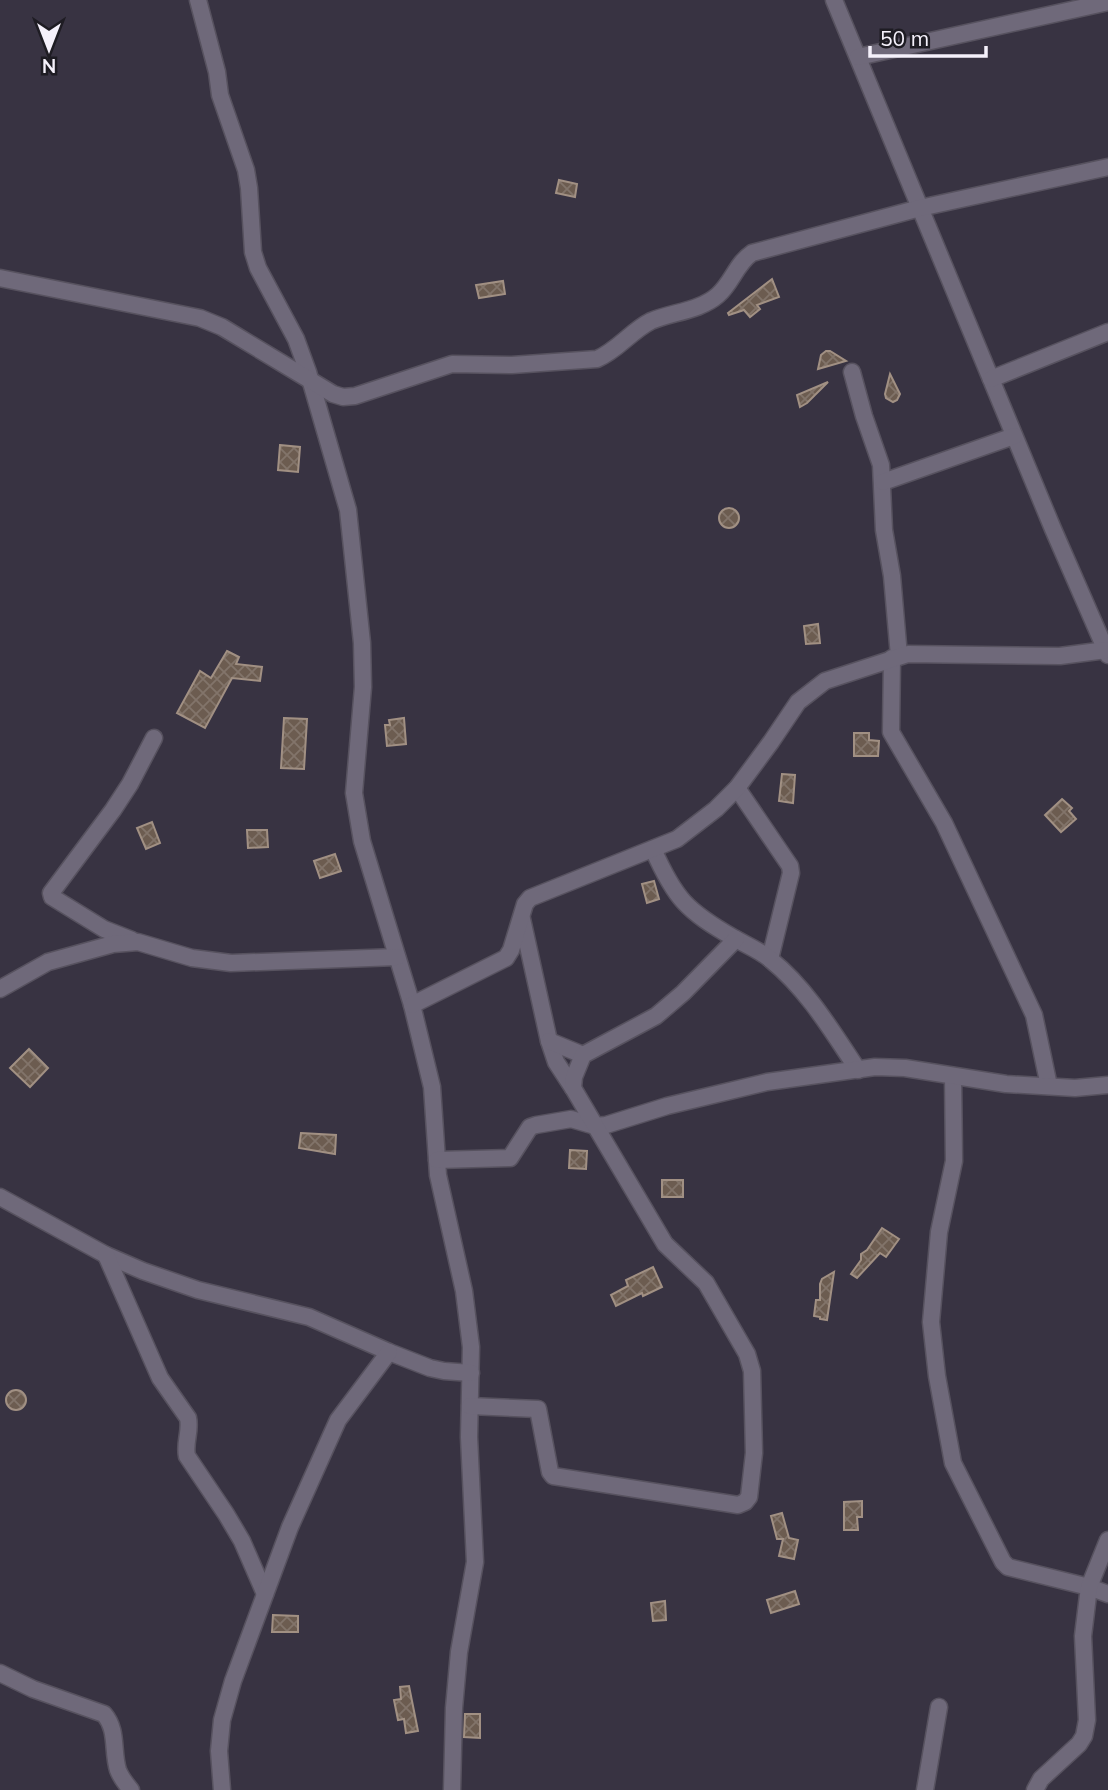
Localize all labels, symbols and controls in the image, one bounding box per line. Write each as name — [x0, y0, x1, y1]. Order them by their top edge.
north arrow — [14, 14, 84, 84]
scale bar — [870, 14, 986, 58]
text: 50 m — [880, 25, 929, 51]
text: N — [42, 54, 56, 78]

